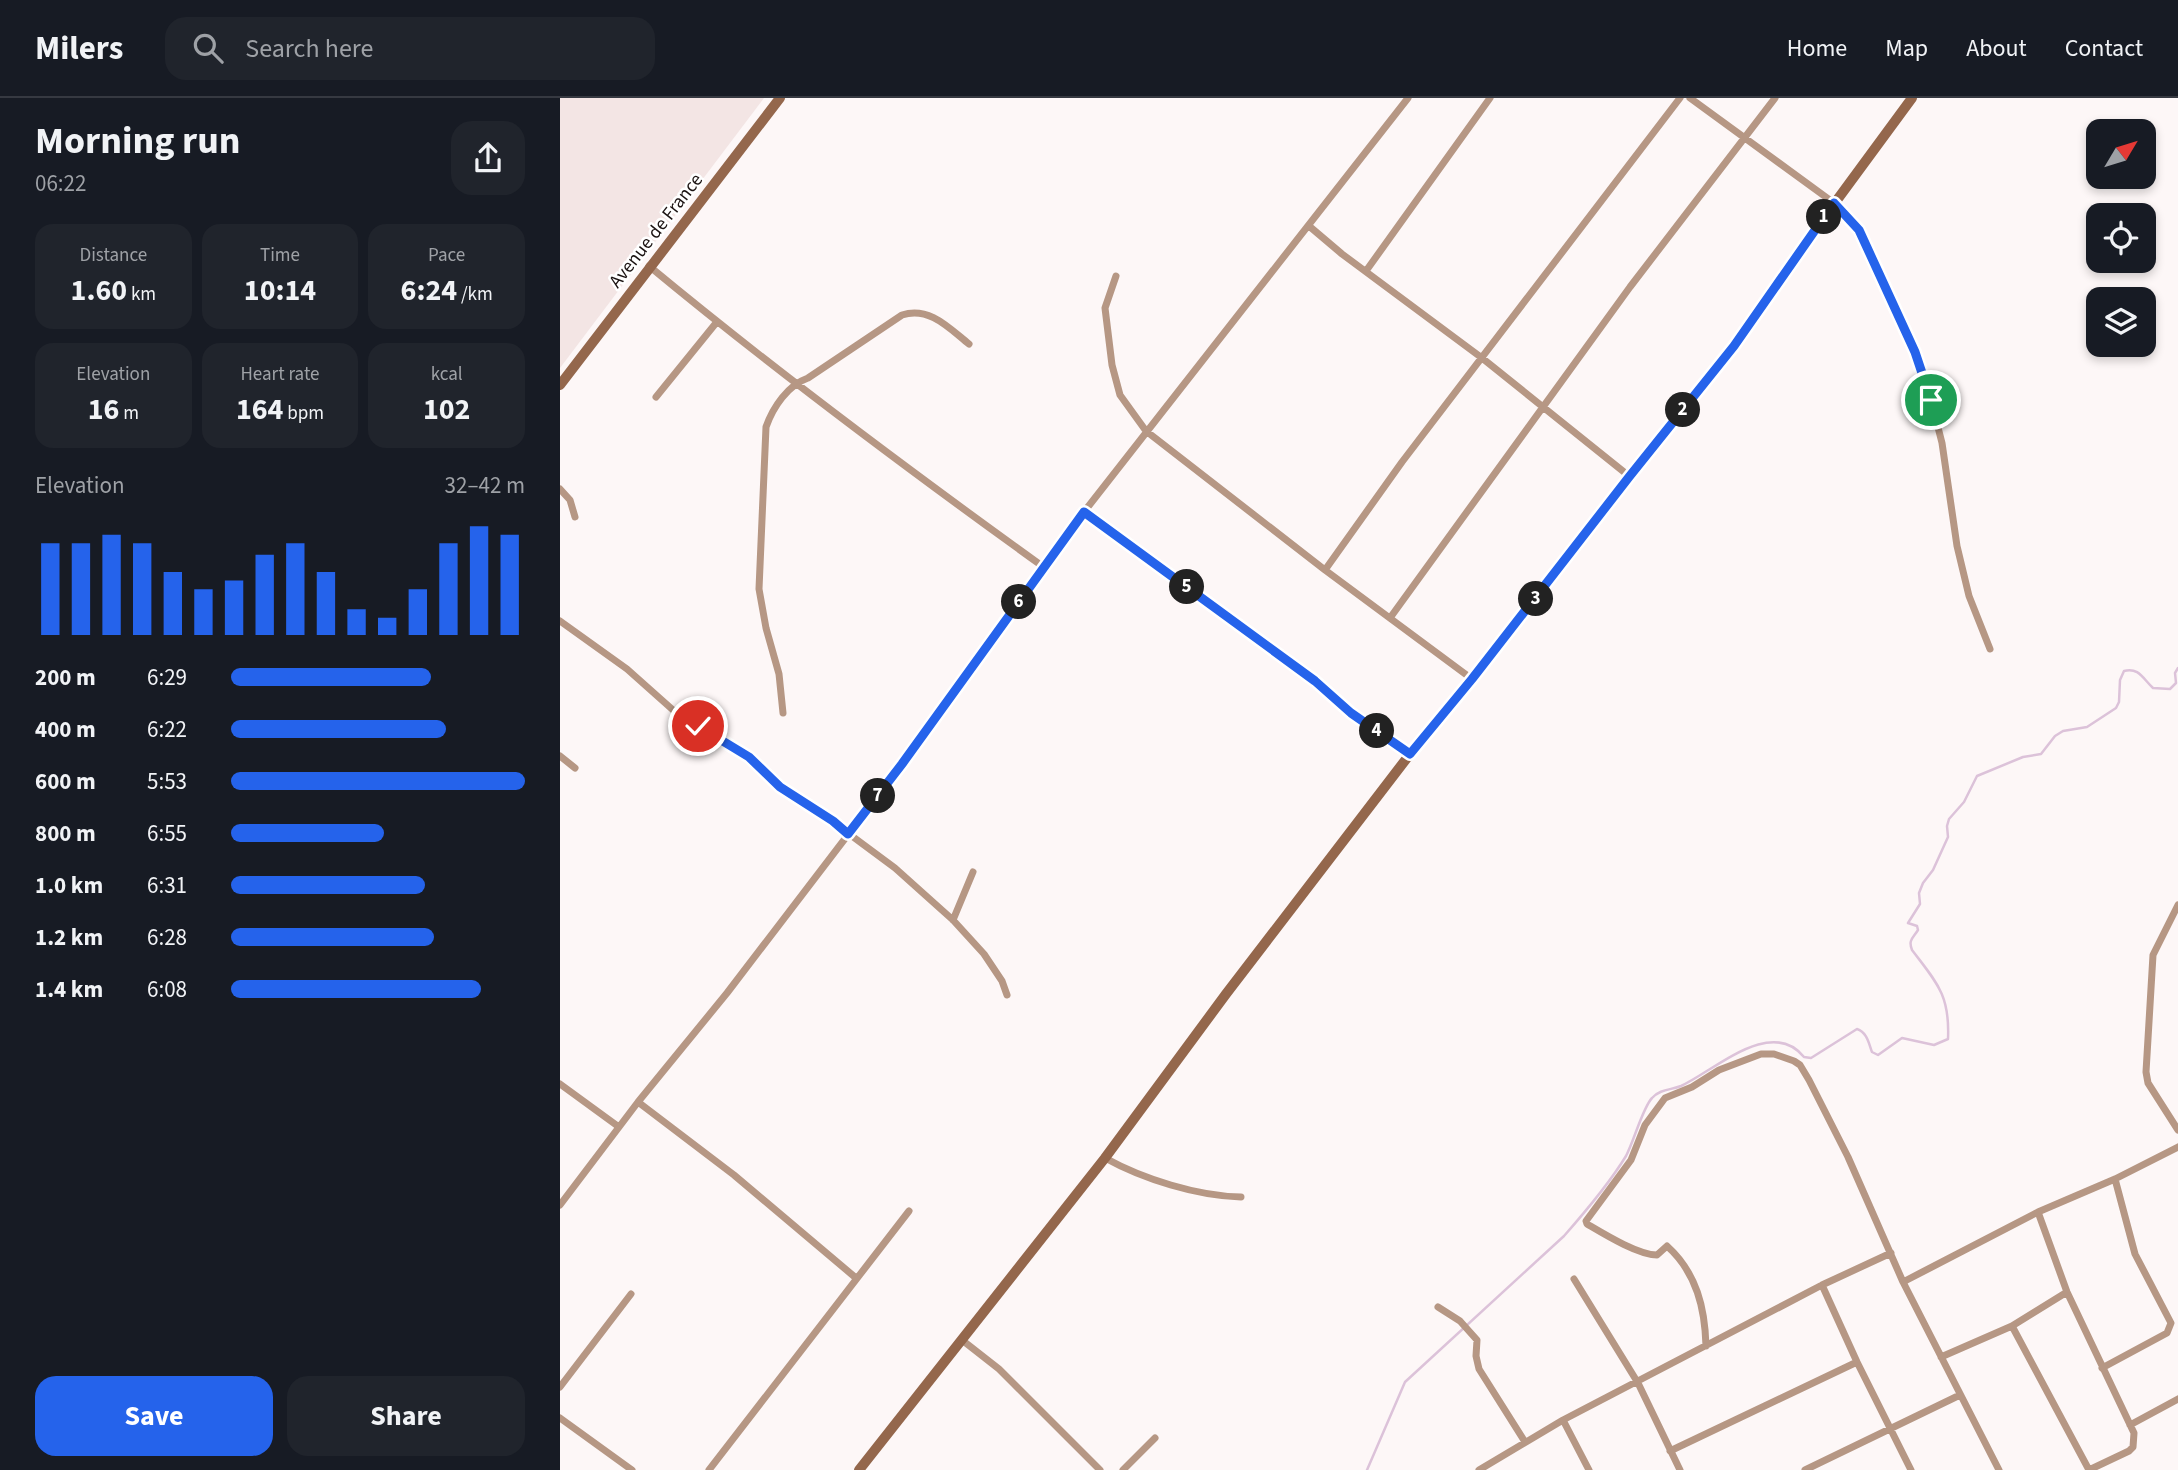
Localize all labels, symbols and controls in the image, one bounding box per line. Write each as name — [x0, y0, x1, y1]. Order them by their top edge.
search box — [165, 17, 655, 80]
text: Milers — [35, 25, 123, 72]
icon: search — [189, 29, 227, 67]
text: Search here — [245, 30, 373, 67]
text: Home — [1787, 31, 1847, 66]
text: Map — [1885, 31, 1928, 66]
text: About — [1966, 31, 2027, 66]
text: Contact — [2065, 31, 2143, 66]
text: Morning run — [35, 114, 240, 168]
north arrow — [2086, 119, 2156, 189]
map controls — [2086, 119, 2156, 357]
button: share — [451, 121, 525, 195]
text: 06:22 — [35, 167, 86, 200]
street label: Avenue de France — [603, 168, 710, 294]
pin: 1 — [1806, 200, 1842, 234]
text: 1 — [1818, 203, 1829, 230]
button: locate — [2086, 203, 2156, 273]
text: Distance — [80, 242, 147, 269]
text: Time — [260, 242, 300, 269]
text: Pace — [428, 242, 465, 269]
text: 1.60 — [71, 269, 127, 312]
text: 10:14 — [244, 269, 316, 312]
text: 6:24 — [401, 269, 457, 312]
text: km — [127, 281, 156, 308]
text: /km — [457, 281, 493, 308]
button: layers — [2086, 287, 2156, 357]
text: Elevation — [76, 361, 150, 388]
text: Heart rate — [240, 361, 319, 388]
text: kcal — [431, 361, 463, 388]
pin — [1901, 370, 1961, 430]
icon: arrive — [1912, 381, 1950, 419]
text: 16 — [88, 388, 119, 431]
text: 164 — [236, 388, 283, 431]
text: 102 — [423, 388, 470, 431]
pin: 2 — [1666, 392, 1700, 428]
text: 2 — [1677, 396, 1688, 423]
text: m — [119, 400, 139, 427]
text: bpm — [283, 400, 324, 427]
text: Elevation — [35, 469, 125, 502]
text: 32–42 m — [445, 469, 525, 502]
pin: 5 — [1170, 570, 1204, 604]
text: 5 — [1181, 573, 1192, 600]
pin: 3 — [1518, 582, 1553, 616]
pin: 6 — [1002, 584, 1036, 620]
text: 3 — [1530, 585, 1541, 612]
text: 6 — [1013, 588, 1024, 615]
text: 200 m — [35, 661, 96, 694]
text: 6:29 — [147, 661, 187, 694]
pin — [668, 696, 728, 756]
icon: check — [679, 707, 717, 745]
text: 400 m — [35, 713, 96, 746]
text: 6:22 — [147, 713, 187, 746]
pin: 4 — [1360, 714, 1394, 748]
text: 4 — [1371, 717, 1382, 744]
text: 600 m — [35, 765, 96, 798]
text: 5:53 — [147, 765, 187, 798]
pin: 7 — [860, 778, 896, 814]
text: 7 — [872, 782, 883, 809]
text: 800 m — [35, 817, 96, 850]
text: 6:55 — [147, 817, 187, 850]
text: 1.0 km — [35, 869, 103, 902]
text: 6:31 — [147, 869, 187, 902]
text: 1.2 km — [35, 921, 103, 954]
text: 6:28 — [147, 921, 187, 954]
text: 1.4 km — [35, 973, 103, 1006]
text: 6:08 — [147, 973, 187, 1006]
button: Save — [35, 1376, 273, 1456]
button: Share — [287, 1376, 525, 1456]

